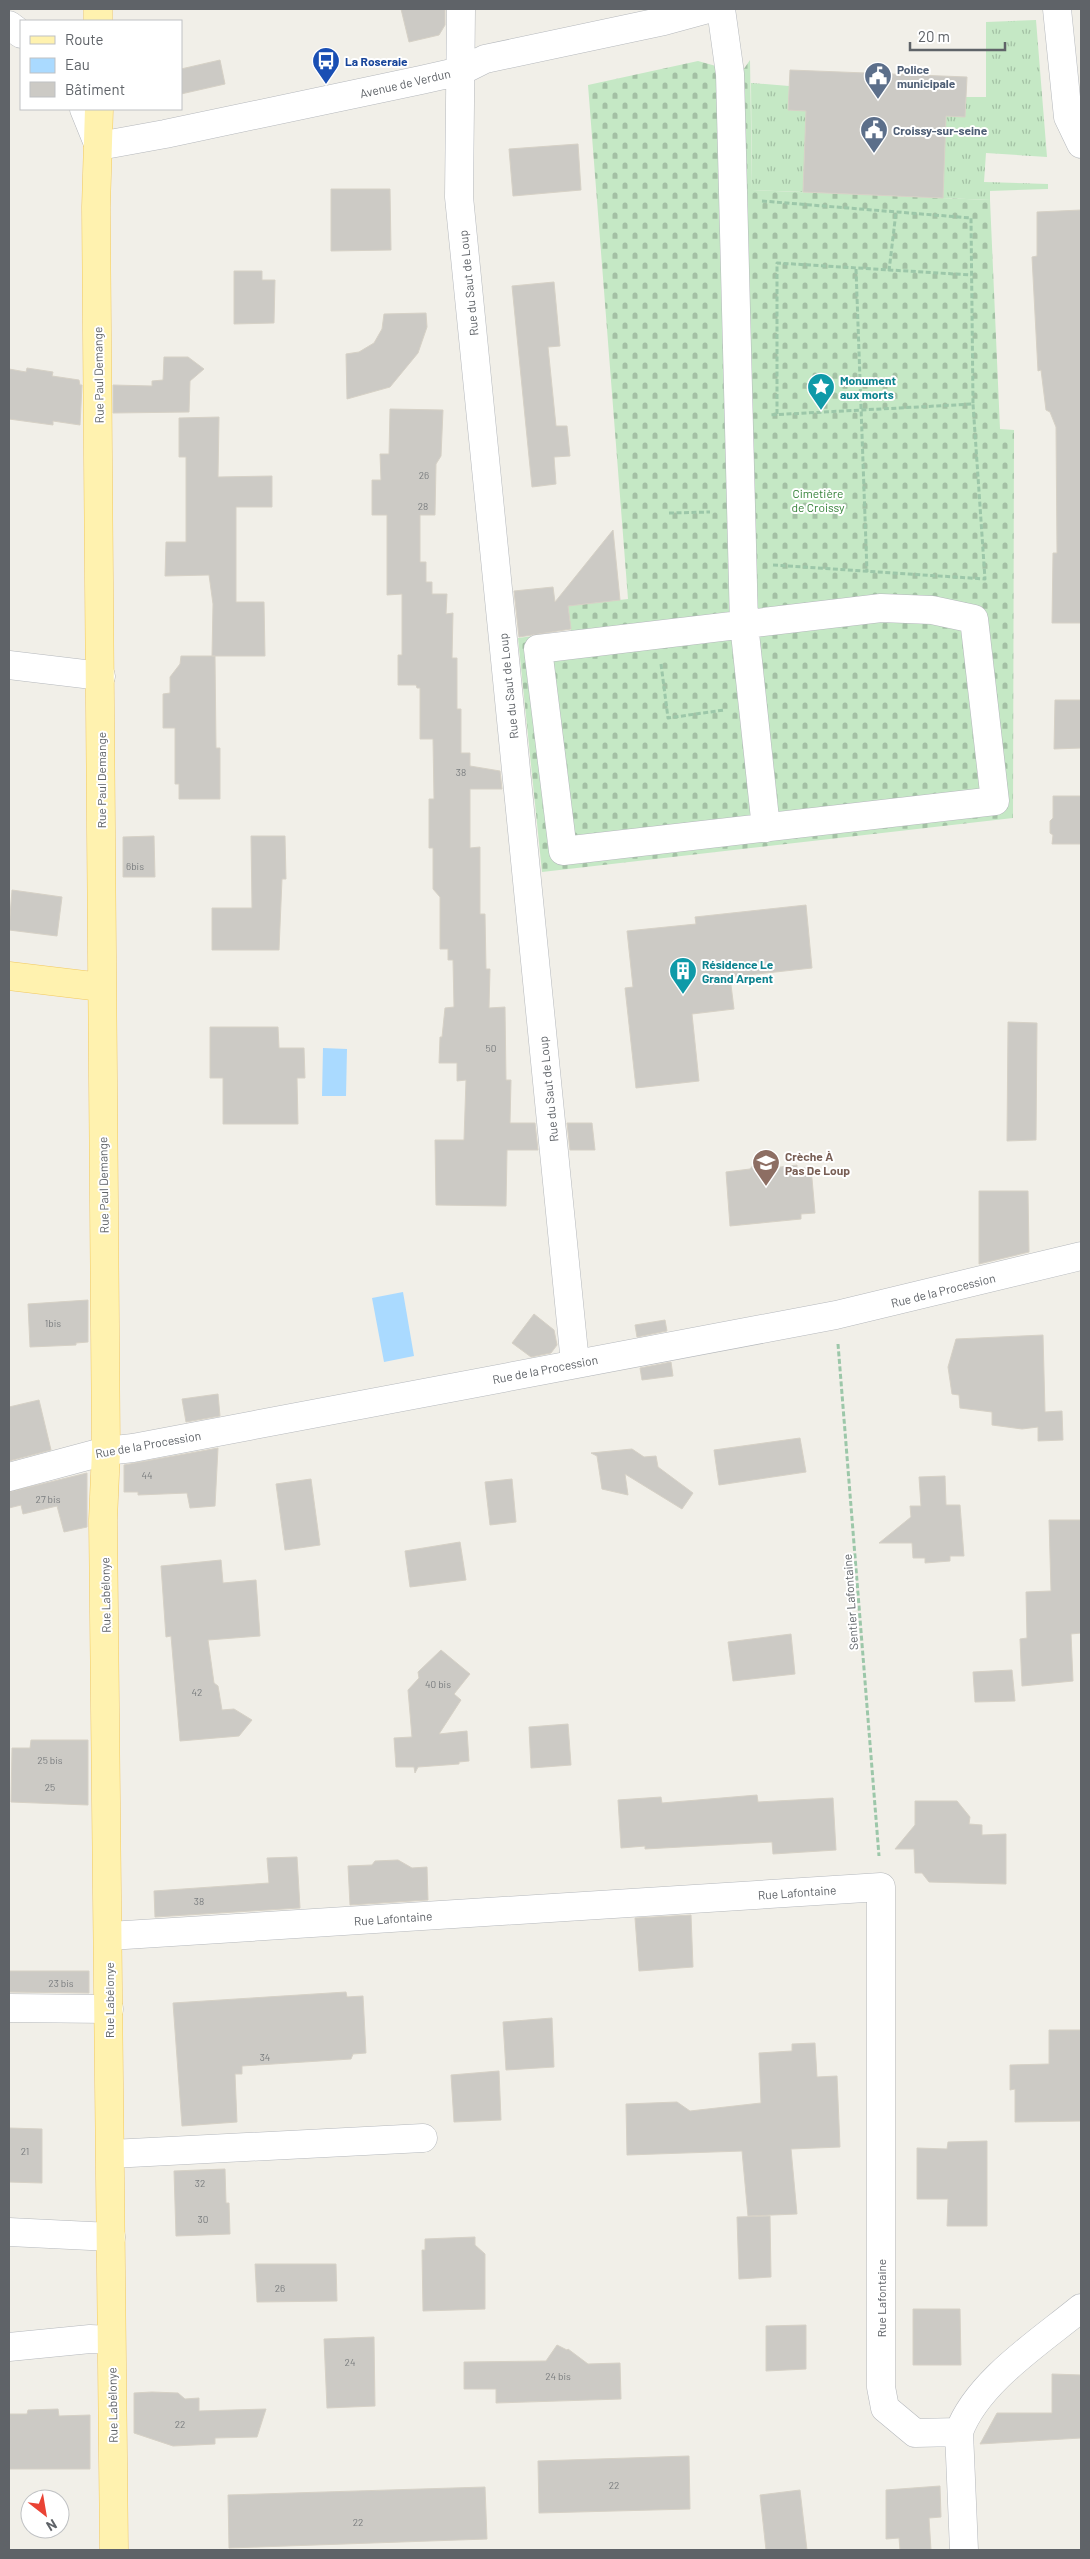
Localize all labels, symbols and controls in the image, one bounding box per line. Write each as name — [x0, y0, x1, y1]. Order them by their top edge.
legend — [20, 20, 182, 110]
scale bar — [910, 20, 1005, 52]
text: 20 m — [918, 27, 950, 45]
text: Route — [65, 30, 104, 48]
bus stop icon: La Roseraie — [311, 46, 341, 85]
place label: La Roseraie — [345, 54, 408, 68]
text: Eau — [65, 55, 90, 73]
public building icon: Police municipale — [863, 61, 893, 100]
place label: Police municipale — [897, 62, 956, 90]
street label: Avenue de Verdun — [358, 66, 452, 100]
text: Bâtiment — [65, 80, 125, 98]
public building icon: Croissy-sur-seine — [859, 115, 889, 154]
place label: Croissy-sur-seine — [893, 123, 988, 137]
street label: Rue du Saut de Loup — [455, 230, 481, 336]
street label: Rue Paul Demange — [90, 327, 106, 423]
place icon: Monument aux morts — [806, 372, 836, 411]
place label: Monument aux morts — [840, 373, 896, 401]
house number: 26 — [419, 469, 429, 481]
park label: Cimetière de Croissy — [791, 486, 845, 514]
house number: 28 — [418, 500, 428, 512]
street label: Rue du Saut de Loup — [495, 633, 521, 739]
street label: Rue Paul Demange — [94, 732, 108, 828]
house number: 38 — [456, 766, 466, 778]
house number: 6bis — [126, 860, 144, 872]
building icon: Résidence Le Grand Arpent — [668, 956, 698, 995]
place label: Résidence Le Grand Arpent — [702, 957, 774, 985]
street label: Rue du Saut de Loup — [535, 1036, 561, 1142]
house number: 50 — [486, 1042, 496, 1054]
street label: Rue Paul Demange — [95, 1137, 111, 1233]
school or university icon: Crèche À Pas De Loup — [751, 1148, 781, 1187]
place label: Crèche À Pas De Loup — [785, 1149, 850, 1177]
street label: Rue de la Procession — [889, 1270, 997, 1310]
house number: 1bis — [45, 1317, 61, 1329]
street label: Rue de la Procession — [491, 1352, 599, 1386]
street label: Rue de la Procession — [94, 1428, 202, 1460]
house number: 44 — [141, 1469, 153, 1481]
house number: 27 bis — [36, 1493, 61, 1505]
street label: Sentier Lafontaine — [840, 1553, 860, 1651]
street label: Rue Labélonye — [97, 1557, 113, 1633]
house number: 40 bis — [425, 1678, 451, 1690]
house number: 42 — [192, 1686, 202, 1698]
house number: 25 bis — [37, 1754, 63, 1766]
house number: 25 — [45, 1781, 55, 1793]
street label: Rue Lafontaine — [757, 1882, 837, 1902]
house number: 38 — [194, 1895, 204, 1907]
street label: Rue Lafontaine — [353, 1908, 433, 1928]
street label: Rue Labélonye — [102, 1962, 116, 2038]
house number: 23 bis — [48, 1977, 74, 1989]
house number: 34 — [260, 2051, 270, 2063]
house number: 21 — [21, 2145, 29, 2157]
house number: 32 — [195, 2177, 205, 2189]
house number: 30 — [198, 2213, 208, 2225]
street label: Rue Lafontaine — [874, 2259, 888, 2337]
house number: 26 — [275, 2282, 285, 2294]
house number: 24 — [345, 2356, 355, 2368]
street label: Rue Labélonye — [104, 2367, 120, 2443]
house number: 24 bis — [545, 2370, 571, 2382]
house number: 22 — [175, 2418, 185, 2430]
house number: 22 — [609, 2479, 619, 2491]
north arrow — [20, 2489, 70, 2539]
text: N — [44, 2516, 60, 2535]
house number: 22 — [353, 2516, 363, 2528]

